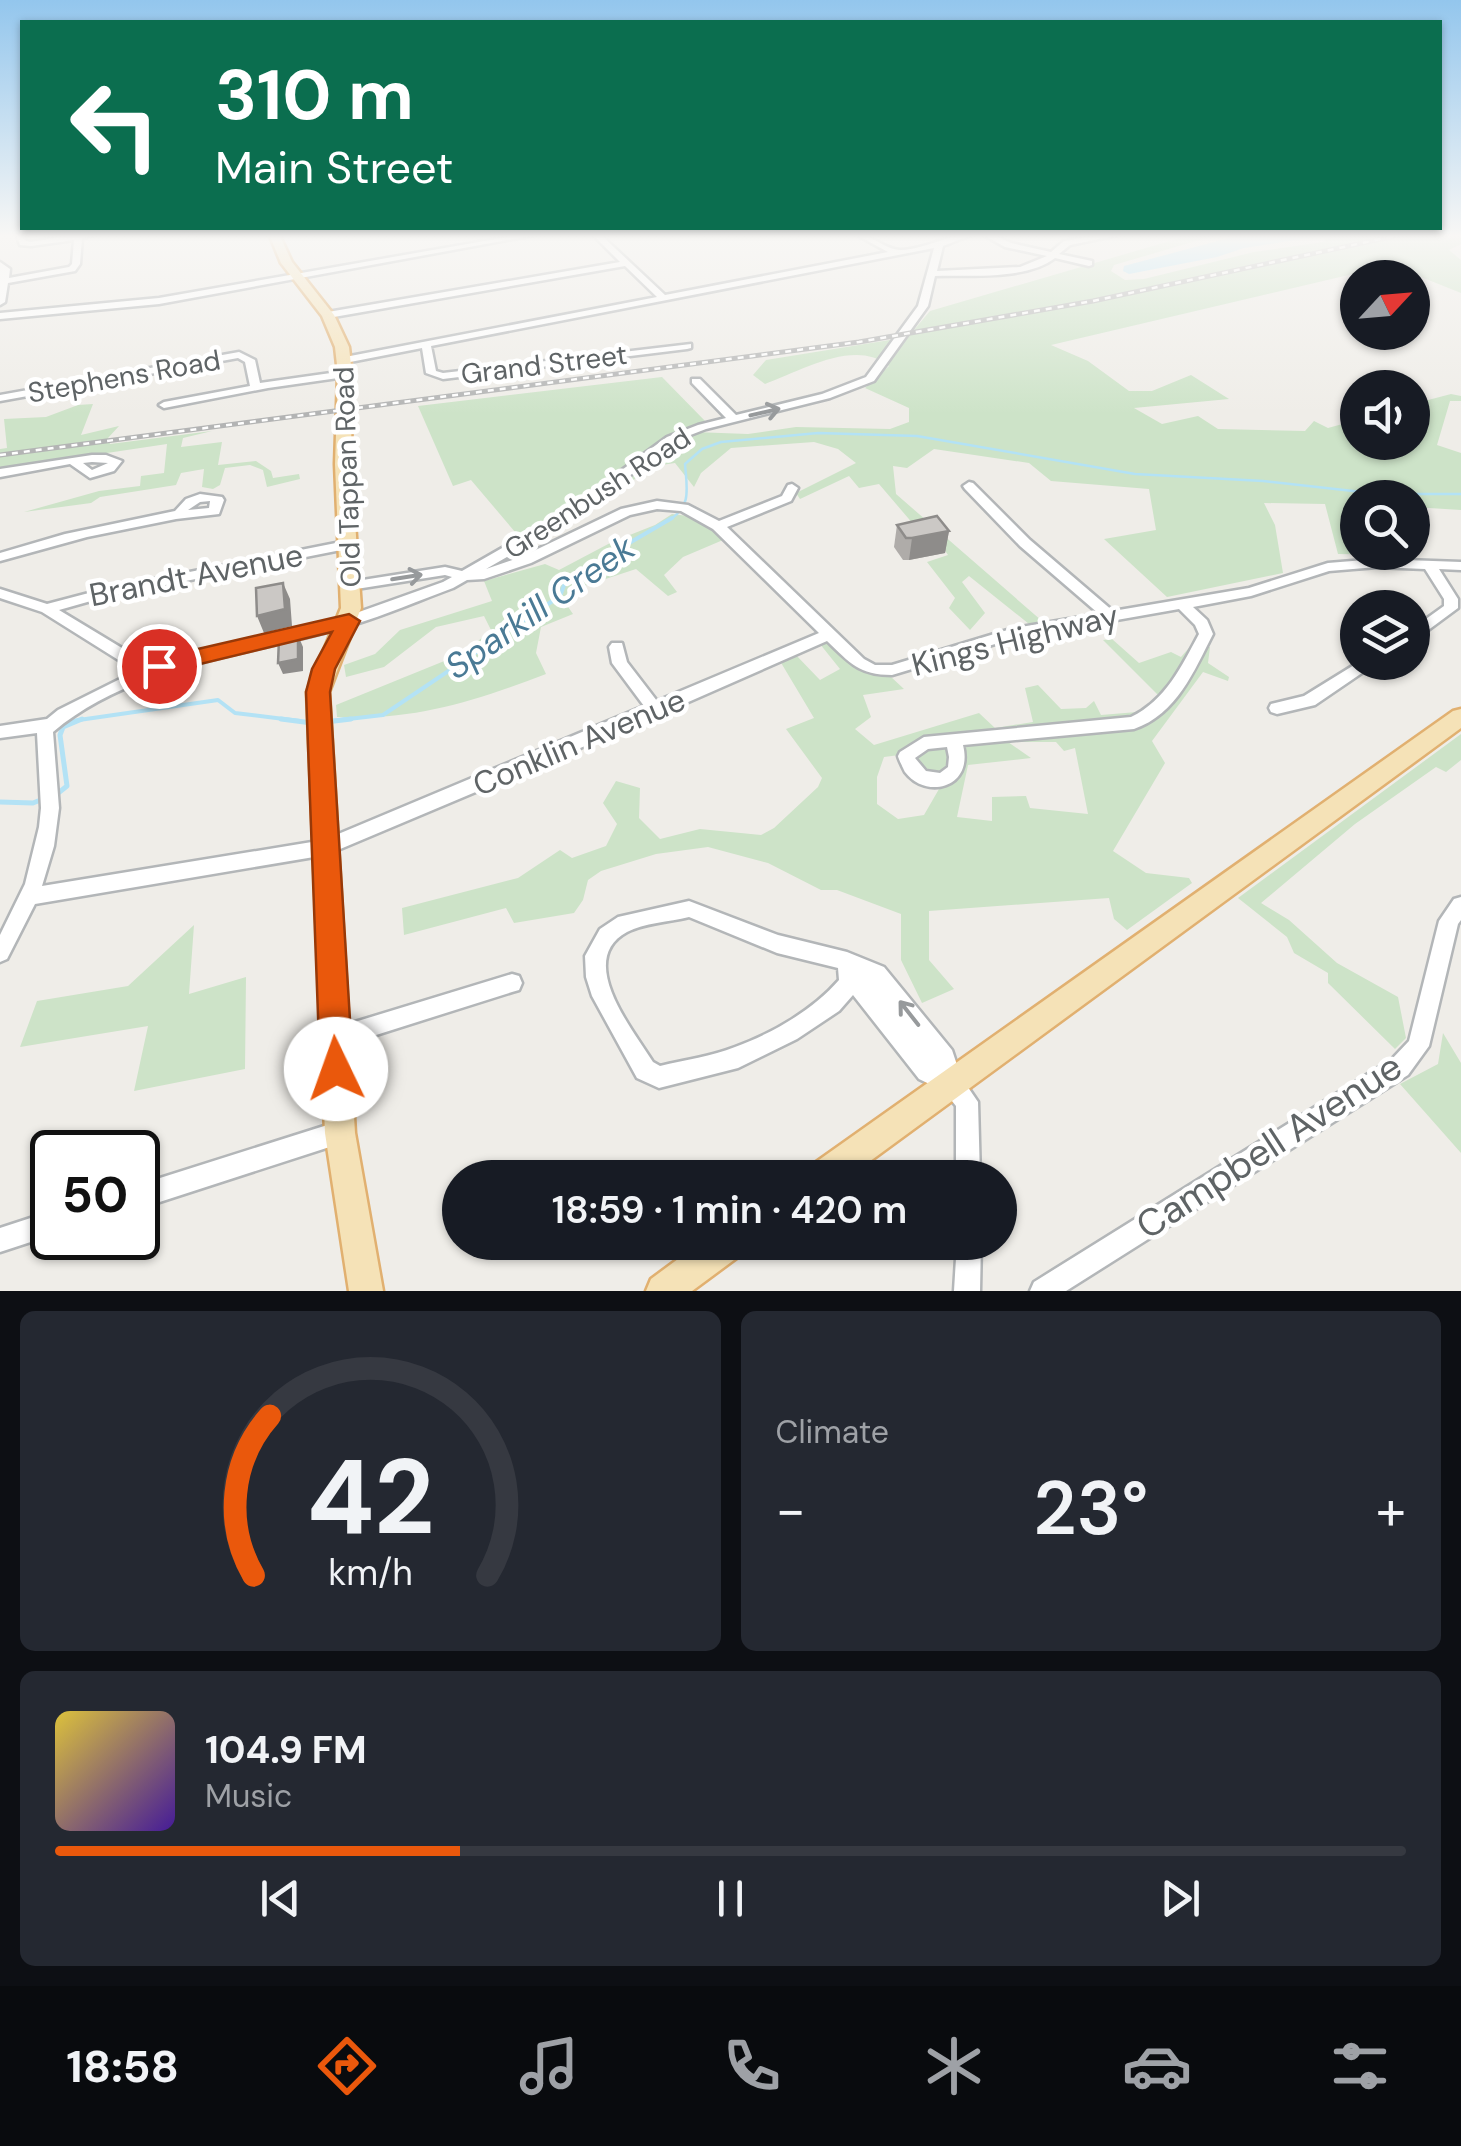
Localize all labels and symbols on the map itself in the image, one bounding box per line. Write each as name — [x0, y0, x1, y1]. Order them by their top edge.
north arrow — [1340, 260, 1430, 350]
street label: Grand Street — [459, 336, 629, 393]
street label: Stephens Road — [25, 341, 223, 412]
street label: Old Tappan Road — [325, 366, 370, 588]
one-way arrow — [748, 402, 780, 420]
street label: Greenbush Road — [497, 419, 698, 568]
water label: Sparkill Creek — [436, 524, 644, 689]
street label: Brandt Avenue — [86, 534, 306, 616]
one-way arrow — [390, 567, 423, 586]
street label: Kings Highway — [907, 594, 1123, 686]
pin — [117, 624, 202, 709]
street label: Conklin Avenue — [466, 678, 692, 806]
one-way arrow — [898, 1001, 920, 1027]
position arrow — [284, 1017, 388, 1121]
street label: Campbell Avenue — [1127, 1041, 1411, 1251]
speed limit sign: 50 — [30, 1130, 160, 1260]

